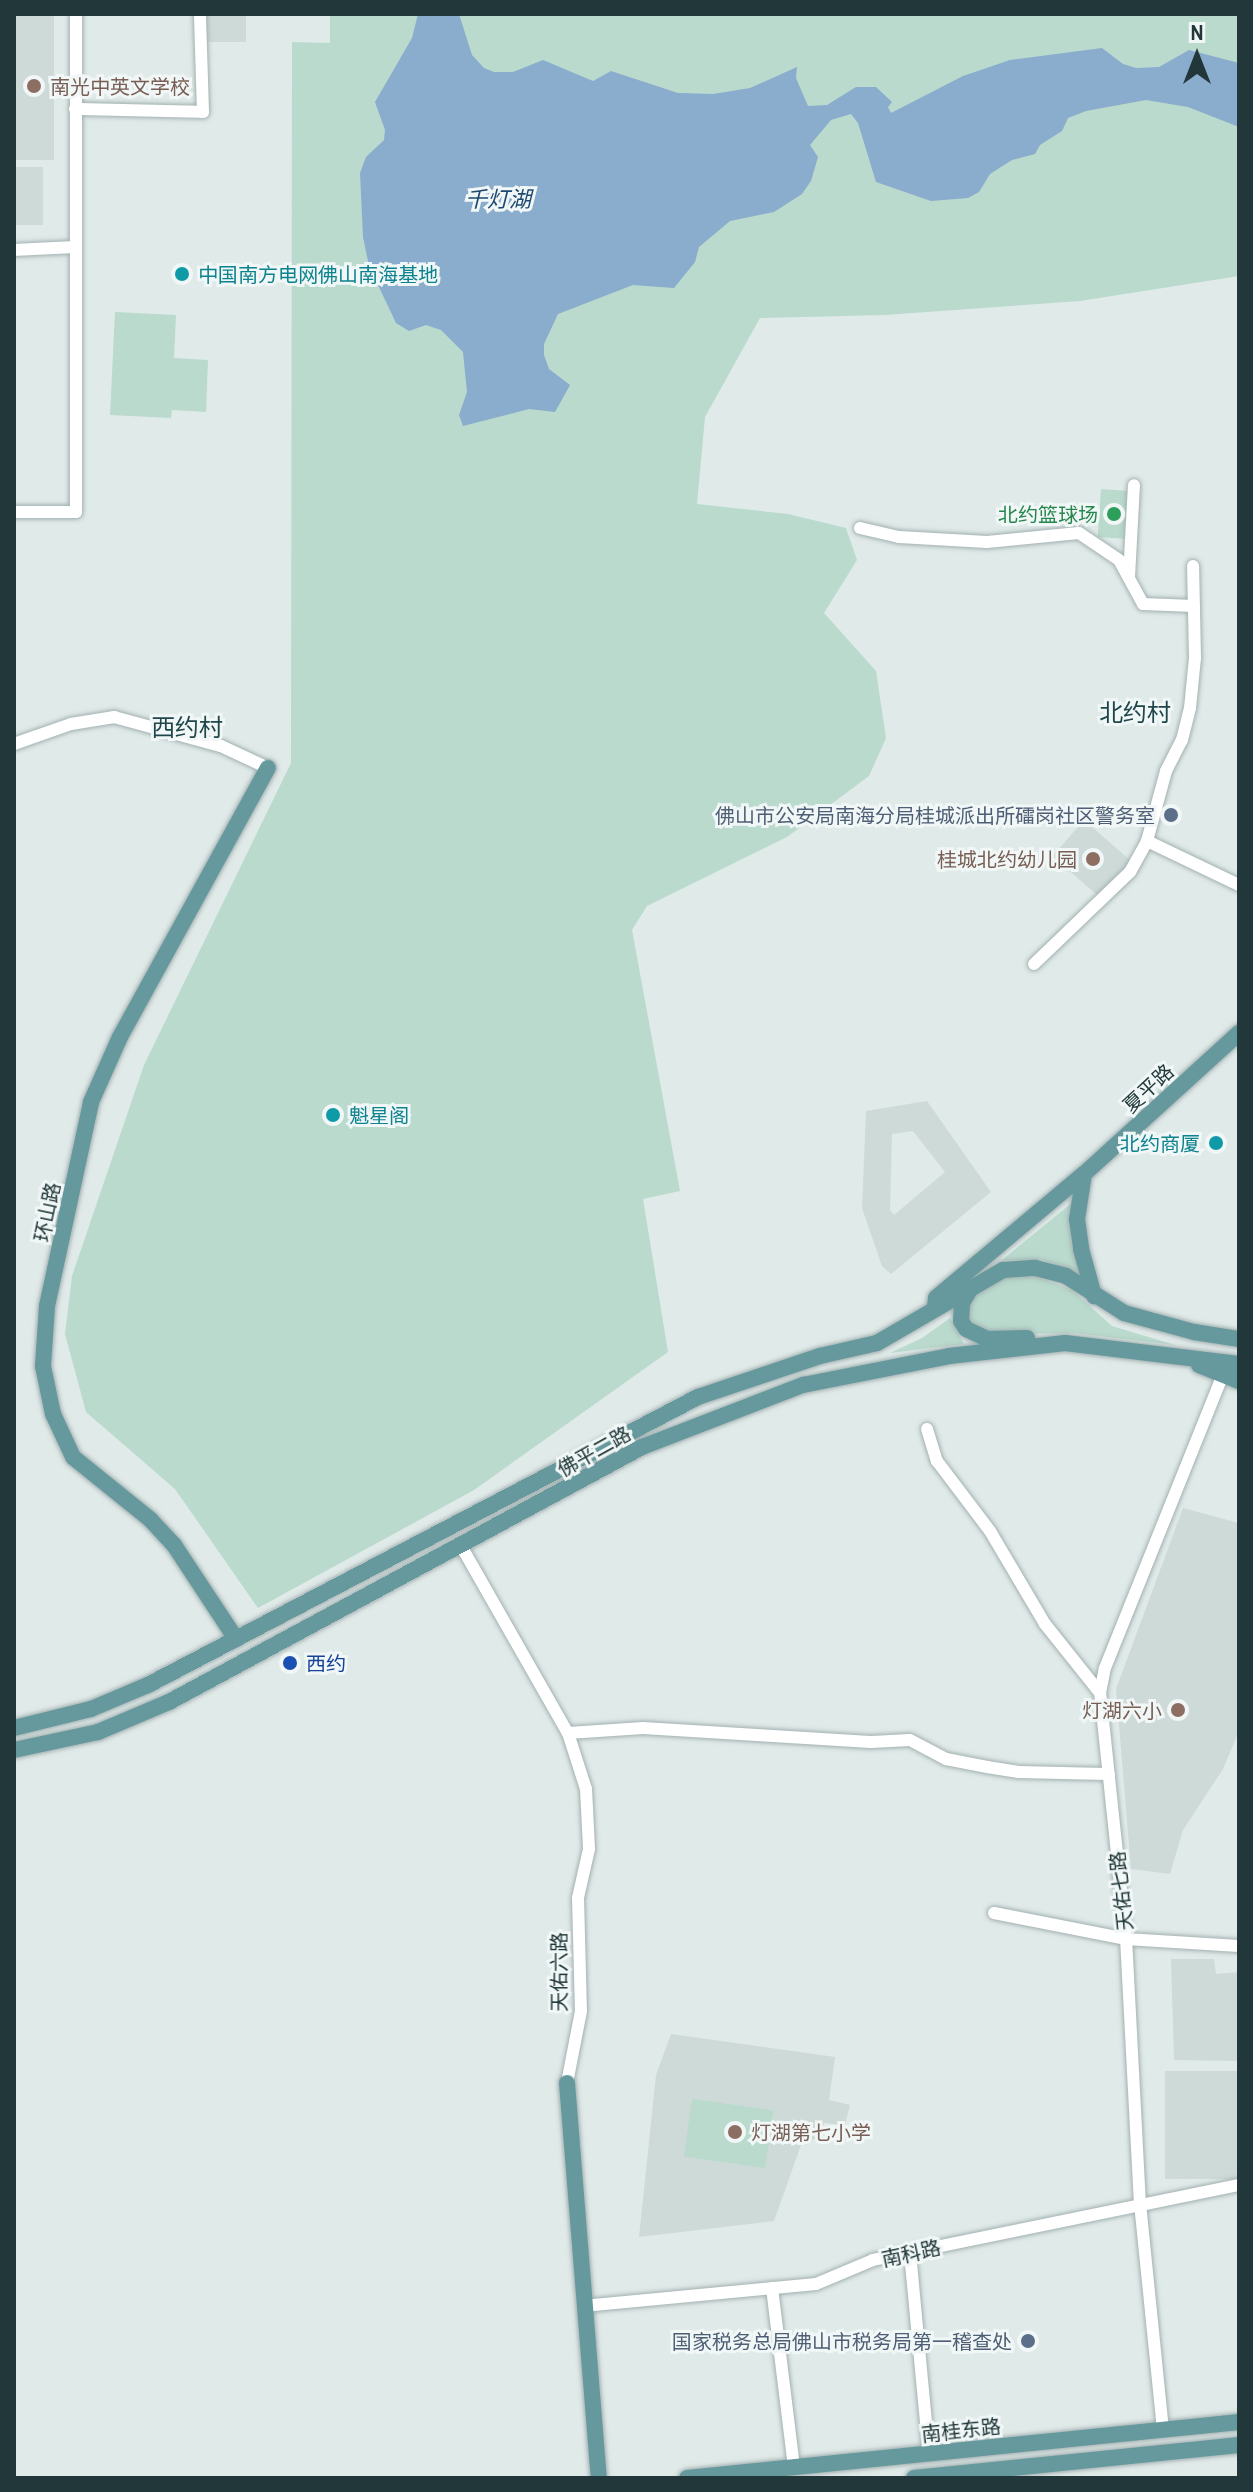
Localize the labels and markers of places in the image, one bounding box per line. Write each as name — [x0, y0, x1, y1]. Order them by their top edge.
place label: 南光中英文学校 — [50, 74, 190, 98]
marker: 南光中英文学校 — [25, 77, 43, 95]
place label: 中国南方电网佛山南海基地 — [198, 262, 438, 286]
marker: 中国南方电网佛山南海基地 — [173, 265, 191, 283]
place label: 北约篮球场 — [998, 502, 1098, 526]
marker: 北约篮球场 — [1105, 505, 1123, 523]
place label: 佛山市公安局南海分局桂城派出所礌岗社区警务室 — [715, 803, 1155, 827]
marker: 佛山市公安局南海分局桂城派出所礌岗社区警务室 — [1162, 806, 1180, 824]
place label: 桂城北约幼儿园 — [937, 847, 1077, 871]
marker: 桂城北约幼儿园 — [1084, 850, 1102, 868]
place label: 魁星阁 — [349, 1103, 409, 1127]
marker: 魁星阁 — [324, 1106, 342, 1124]
place label: 北约商厦 — [1120, 1131, 1200, 1155]
marker: 北约商厦 — [1207, 1134, 1225, 1152]
place label: 西约 — [306, 1651, 346, 1675]
marker: 西约 — [281, 1654, 299, 1672]
place label: 灯湖六小 — [1082, 1698, 1162, 1722]
marker: 灯湖六小 — [1169, 1701, 1187, 1719]
place label: 灯湖第七小学 — [751, 2120, 871, 2144]
marker: 灯湖第七小学 — [726, 2123, 744, 2141]
place label: 国家税务总局佛山市税务局第一稽查处 — [672, 2329, 1012, 2353]
marker: 国家税务总局佛山市税务局第一稽查处 — [1019, 2332, 1037, 2350]

